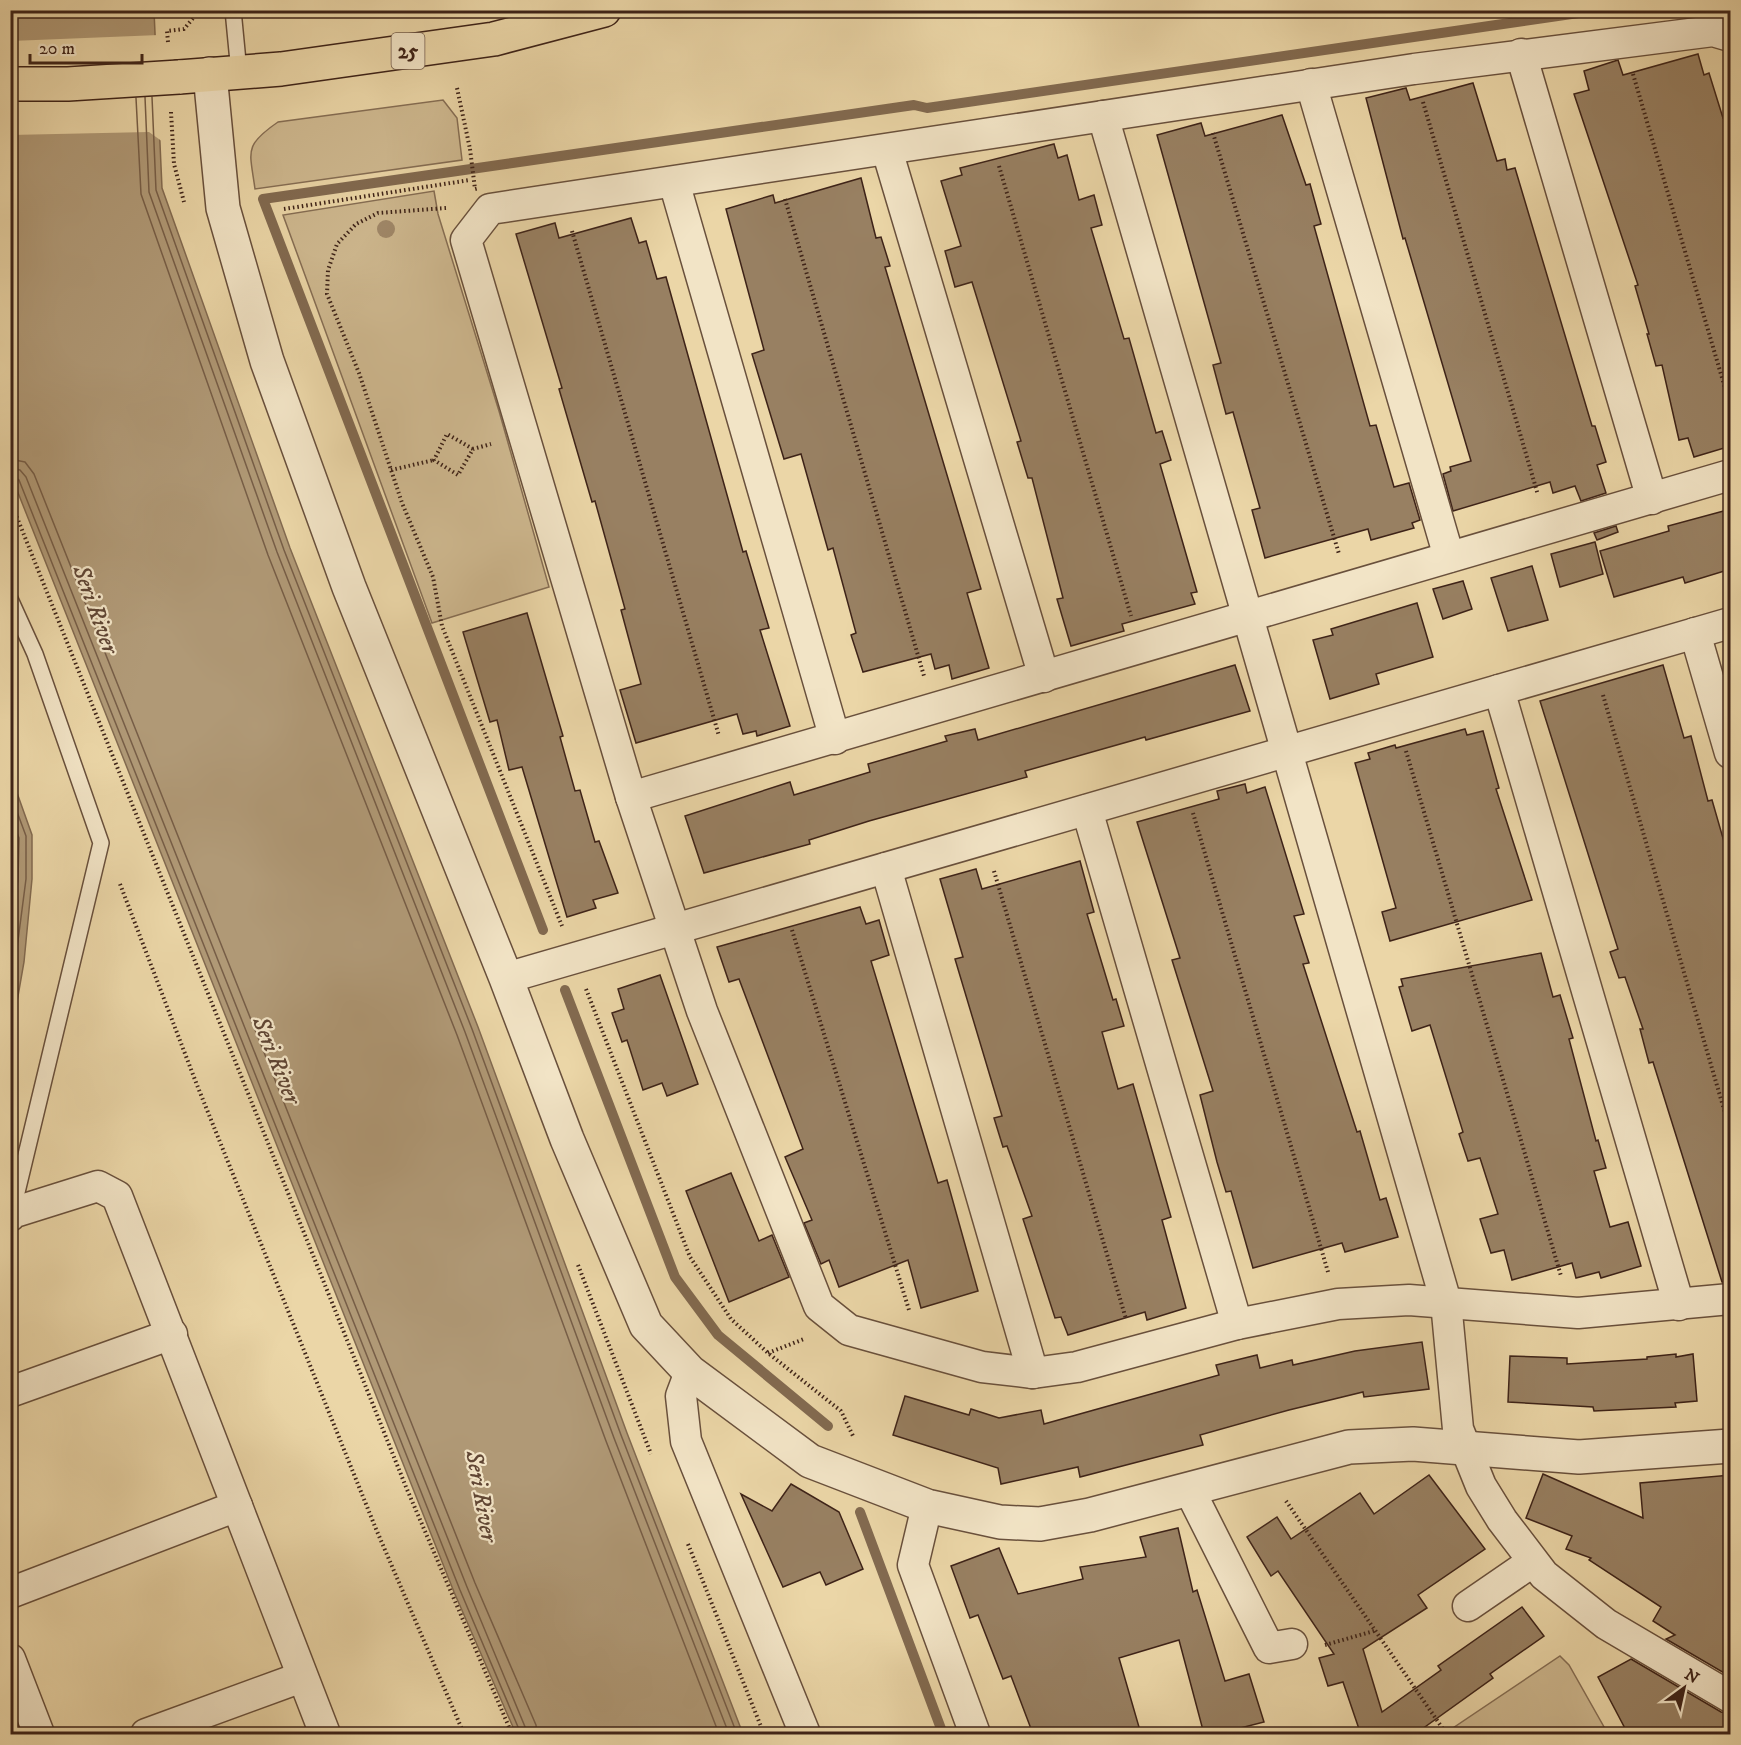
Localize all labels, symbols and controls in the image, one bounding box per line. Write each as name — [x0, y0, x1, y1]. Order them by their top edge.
scale bar — [30, 27, 142, 65]
road number: 25 — [392, 33, 424, 69]
text: 20 m — [39, 38, 75, 60]
water label: Seri River — [65, 560, 126, 660]
water label: Seri River — [245, 1011, 308, 1111]
water label: Seri River — [458, 1447, 504, 1547]
north arrow — [1654, 1658, 1714, 1718]
text: N — [1681, 1664, 1703, 1688]

